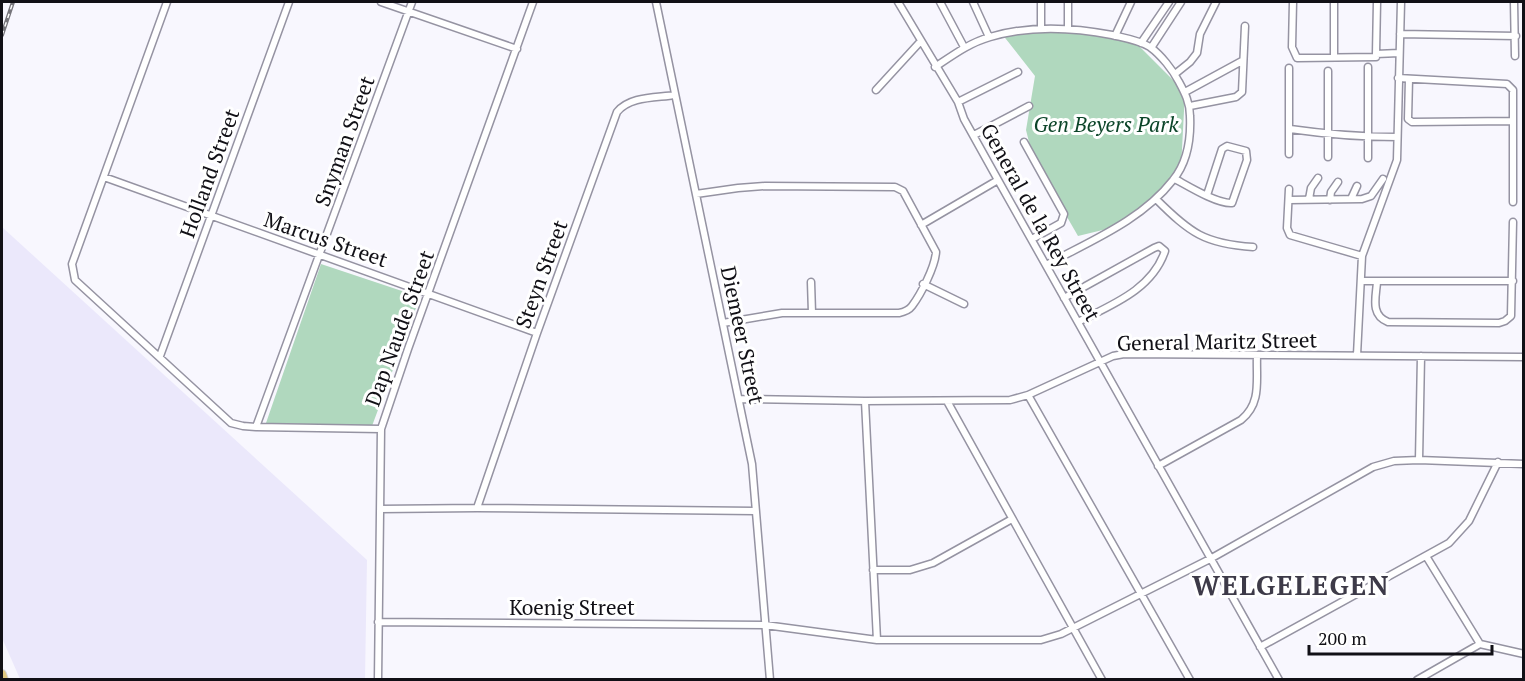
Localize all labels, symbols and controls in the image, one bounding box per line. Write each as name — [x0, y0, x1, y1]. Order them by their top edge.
street label: Snyman Street — [307, 72, 381, 210]
street label: Holland Street — [173, 104, 245, 241]
park label: Gen Beyers Park — [1033, 110, 1179, 138]
street label: General de la Rey Street — [975, 118, 1107, 326]
street label: Marcus Street — [260, 205, 392, 273]
street label: Steyn Street — [508, 216, 574, 332]
street label: Dap Naude Street — [358, 246, 440, 410]
street label: Diemeer Street — [715, 264, 771, 407]
street label: General Maritz Street — [1117, 325, 1318, 357]
district label: WELGELEGEN — [1192, 567, 1390, 603]
street label: Koenig Street — [509, 593, 635, 621]
scale bar — [1309, 618, 1492, 656]
text: 200 m — [1318, 626, 1367, 650]

